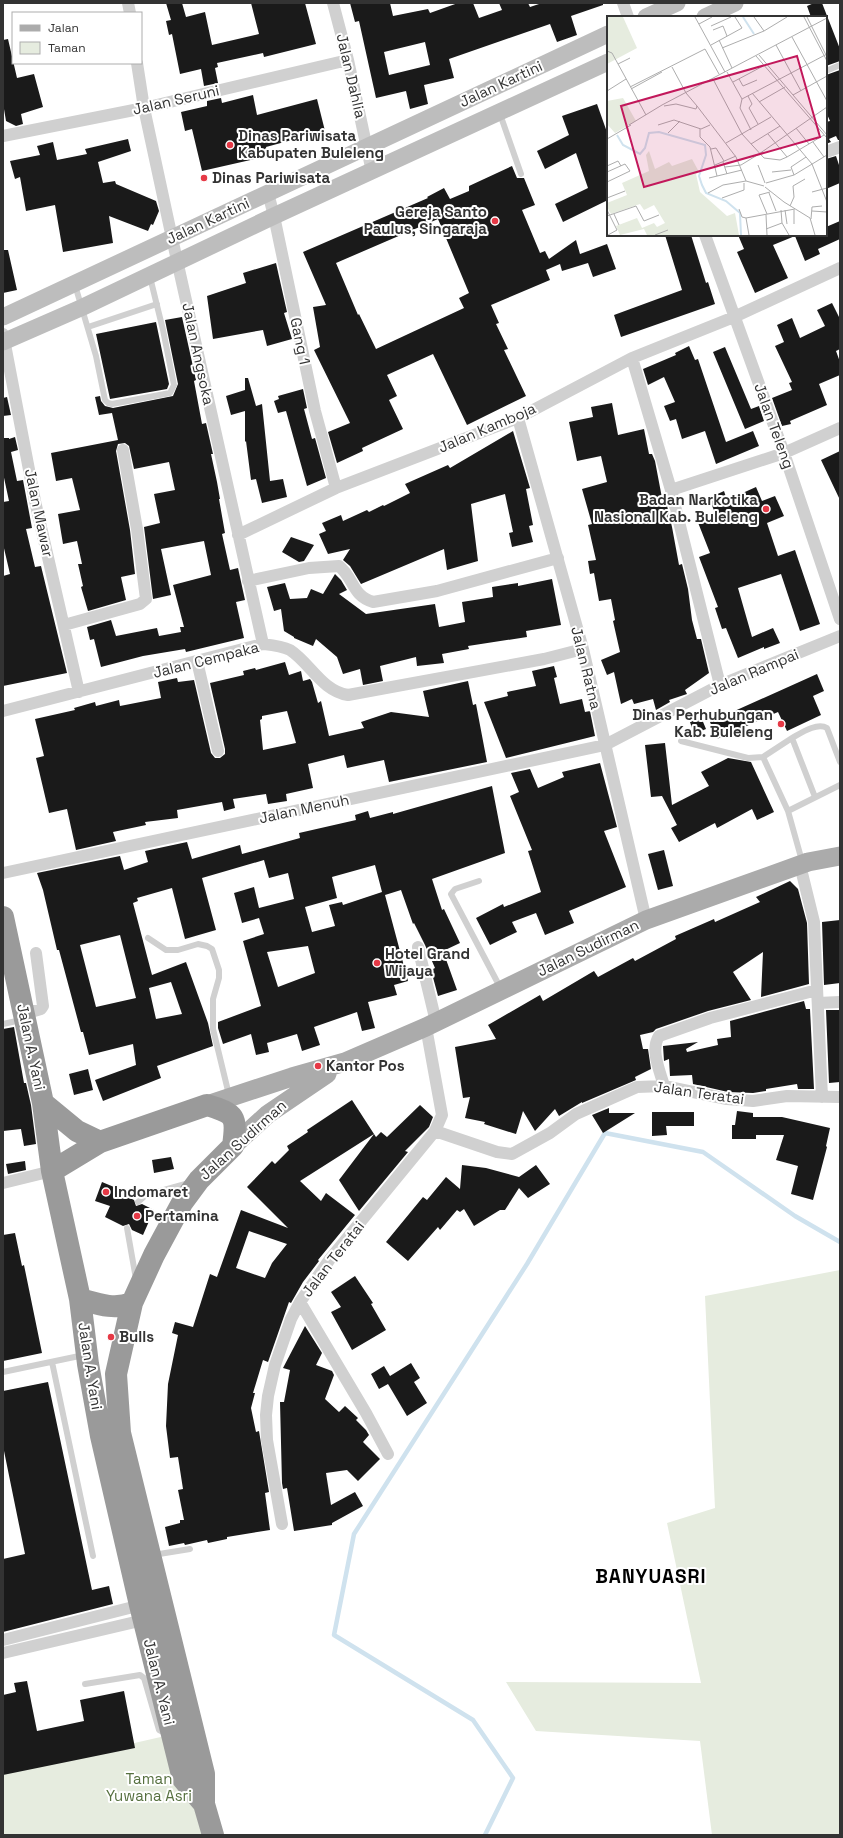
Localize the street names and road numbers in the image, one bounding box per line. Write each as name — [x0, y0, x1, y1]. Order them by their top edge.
street label: Jalan Dahlia — [333, 32, 371, 120]
street label: Jalan Kartini — [456, 56, 545, 111]
street label: Jalan Seruni — [131, 80, 221, 119]
street label: Jalan Kartini — [163, 193, 252, 248]
street label: Jalan Angsoka — [178, 301, 219, 407]
street label: Gang 1 — [286, 316, 315, 366]
street label: Jalan Teleng — [750, 380, 799, 471]
street label: Jalan Kamboja — [435, 398, 539, 457]
street label: Jalan Mawar — [21, 467, 58, 559]
street label: Jalan Ratna — [567, 624, 606, 712]
street label: Jalan Cempaka — [151, 637, 261, 682]
street label: Jalan Rampai — [706, 644, 801, 699]
street label: Jalan Menuh — [257, 790, 351, 827]
street label: Jalan Sudirman — [534, 915, 642, 980]
street label: Jalan A. Yani — [13, 1002, 50, 1092]
street label: Jalan Teratai — [653, 1077, 745, 1108]
street label: Jalan Sudirman — [195, 1096, 290, 1184]
street label: Jalan Teratai — [297, 1217, 368, 1300]
street label: Jalan A. Yani — [74, 1321, 107, 1411]
street label: Jalan A. Yani — [140, 1637, 179, 1727]

